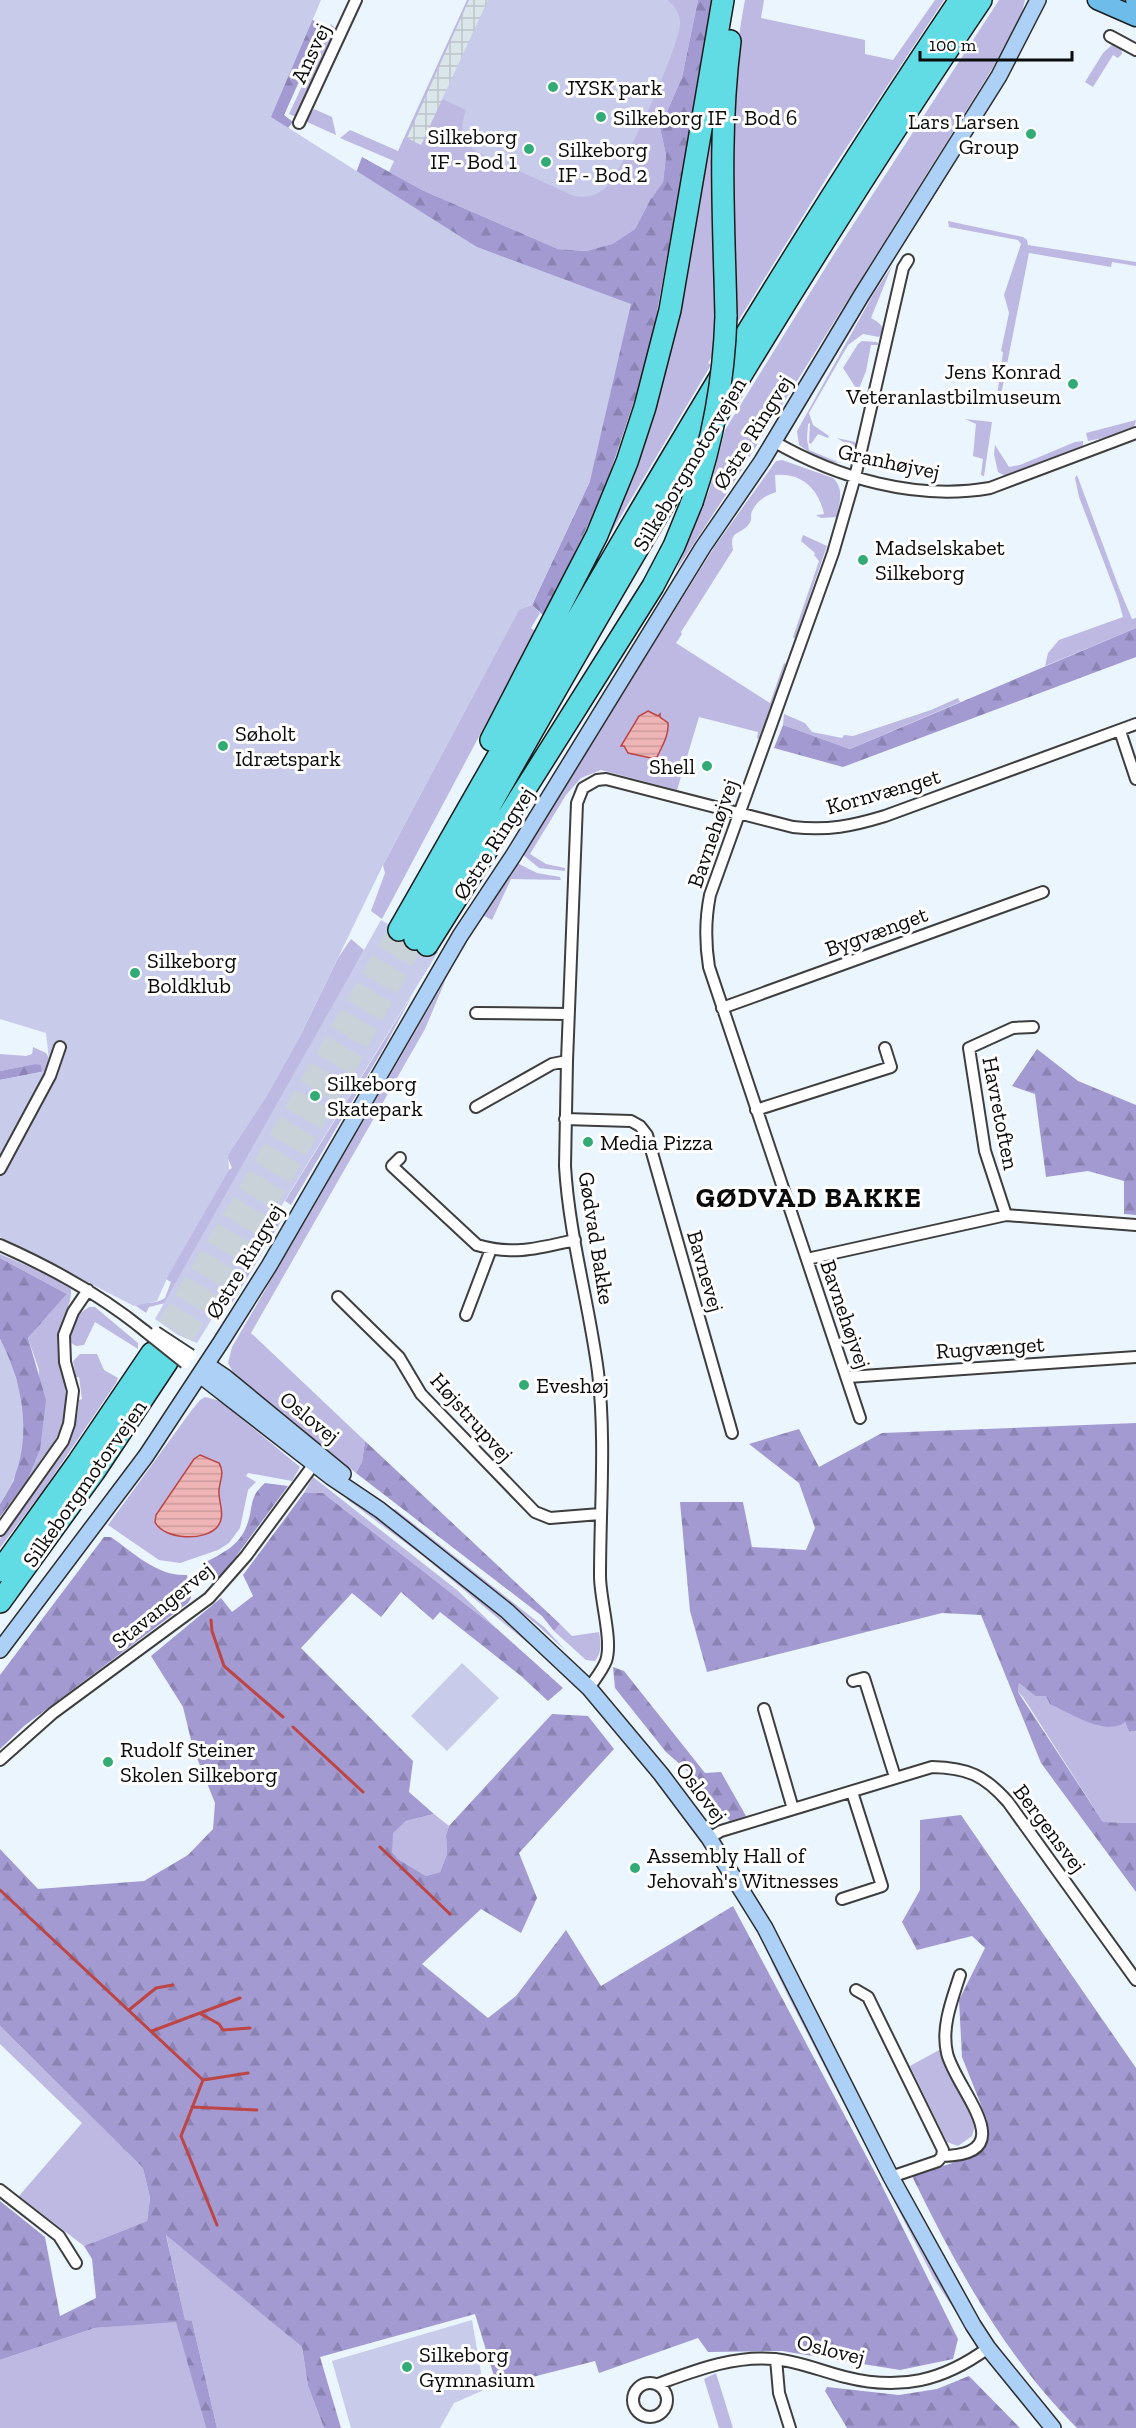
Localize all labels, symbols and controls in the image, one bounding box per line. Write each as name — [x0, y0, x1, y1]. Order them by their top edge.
street label: Ansvej — [285, 19, 336, 88]
scale bar — [920, 24, 1072, 62]
text: 100 m — [929, 34, 977, 56]
place label: JYSK park — [565, 74, 663, 101]
marker: JYSK park — [546, 80, 560, 94]
place label: Silkeborg IF - Bod 6 — [613, 104, 797, 131]
place label: Lars Larsen Group — [908, 108, 1019, 160]
marker: Silkeborg IF - Bod 6 — [594, 110, 608, 124]
place label: Silkeborg IF - Bod 1 — [428, 123, 518, 175]
marker: Lars Larsen Group — [1024, 127, 1038, 141]
place label: Silkeborg IF - Bod 2 — [558, 136, 648, 188]
marker: Silkeborg IF - Bod 1 — [522, 142, 536, 156]
marker: Silkeborg IF - Bod 2 — [539, 155, 553, 169]
place label: Jens Konrad Veteranlastbilmuseum — [845, 358, 1061, 410]
street label: Østre Ringvej — [707, 370, 798, 494]
street label: Silkeborgmotorvejen — [627, 372, 752, 556]
marker: Jens Konrad Veteranlastbilmuseum — [1066, 377, 1080, 391]
street label: Granhøjvej — [835, 438, 942, 485]
place label: Madselskabet Silkeborg — [875, 534, 1006, 586]
marker: Madselskabet Silkeborg — [856, 553, 870, 567]
place label: Søholt Idrætspark — [235, 720, 341, 772]
marker: Søholt Idrætspark — [216, 739, 230, 753]
place label: Shell — [649, 753, 695, 780]
marker: Shell — [700, 759, 714, 773]
street label: Kornvænget — [823, 762, 944, 821]
street label: Bavnehøjvej — [681, 775, 744, 891]
street label: Østre Ringvej — [447, 782, 540, 905]
street label: Bygvænget — [821, 900, 932, 962]
place label: Silkeborg Boldklub — [147, 947, 236, 999]
marker: Silkeborg Boldklub — [128, 966, 142, 980]
street label: Havretoften — [976, 1054, 1025, 1172]
place label: Silkeborg Skatepark — [327, 1070, 423, 1122]
marker: Silkeborg Skatepark — [308, 1089, 322, 1103]
place label: Media Pizza — [600, 1129, 713, 1156]
marker: Media Pizza — [581, 1135, 595, 1149]
street label: Gødvad Bakke — [573, 1170, 620, 1306]
district label: GØDVAD BAKKE — [696, 1181, 922, 1214]
street label: Østre Ringvej — [199, 1199, 289, 1324]
street label: Bavnevej — [681, 1227, 730, 1315]
street label: Bavnehøjvej — [814, 1256, 877, 1372]
street label: Rugvænget — [935, 1330, 1046, 1365]
street label: Højstrupvej — [425, 1367, 519, 1468]
place label: Eveshøj — [536, 1372, 609, 1399]
marker: Eveshøj — [517, 1378, 531, 1392]
street label: Oslovej — [274, 1385, 345, 1450]
street label: Silkeborgmotorvejen — [17, 1394, 153, 1572]
street label: Stavangervej — [106, 1556, 219, 1655]
place label: Rudolf Steiner Skolen Silkeborg — [120, 1736, 277, 1788]
marker: Rudolf Steiner Skolen Silkeborg — [101, 1755, 115, 1769]
street label: Oslovej — [670, 1757, 733, 1828]
street label: Bergensvej — [1007, 1779, 1092, 1878]
place label: Assembly Hall of Jehovah's Witnesses — [647, 1842, 839, 1894]
marker: Assembly Hall of Jehovah's Witnesses — [628, 1861, 642, 1875]
street label: Oslovej — [794, 2328, 868, 2371]
place label: Silkeborg Gymnasium — [419, 2341, 535, 2393]
marker: Silkeborg Gymnasium — [400, 2360, 414, 2374]

